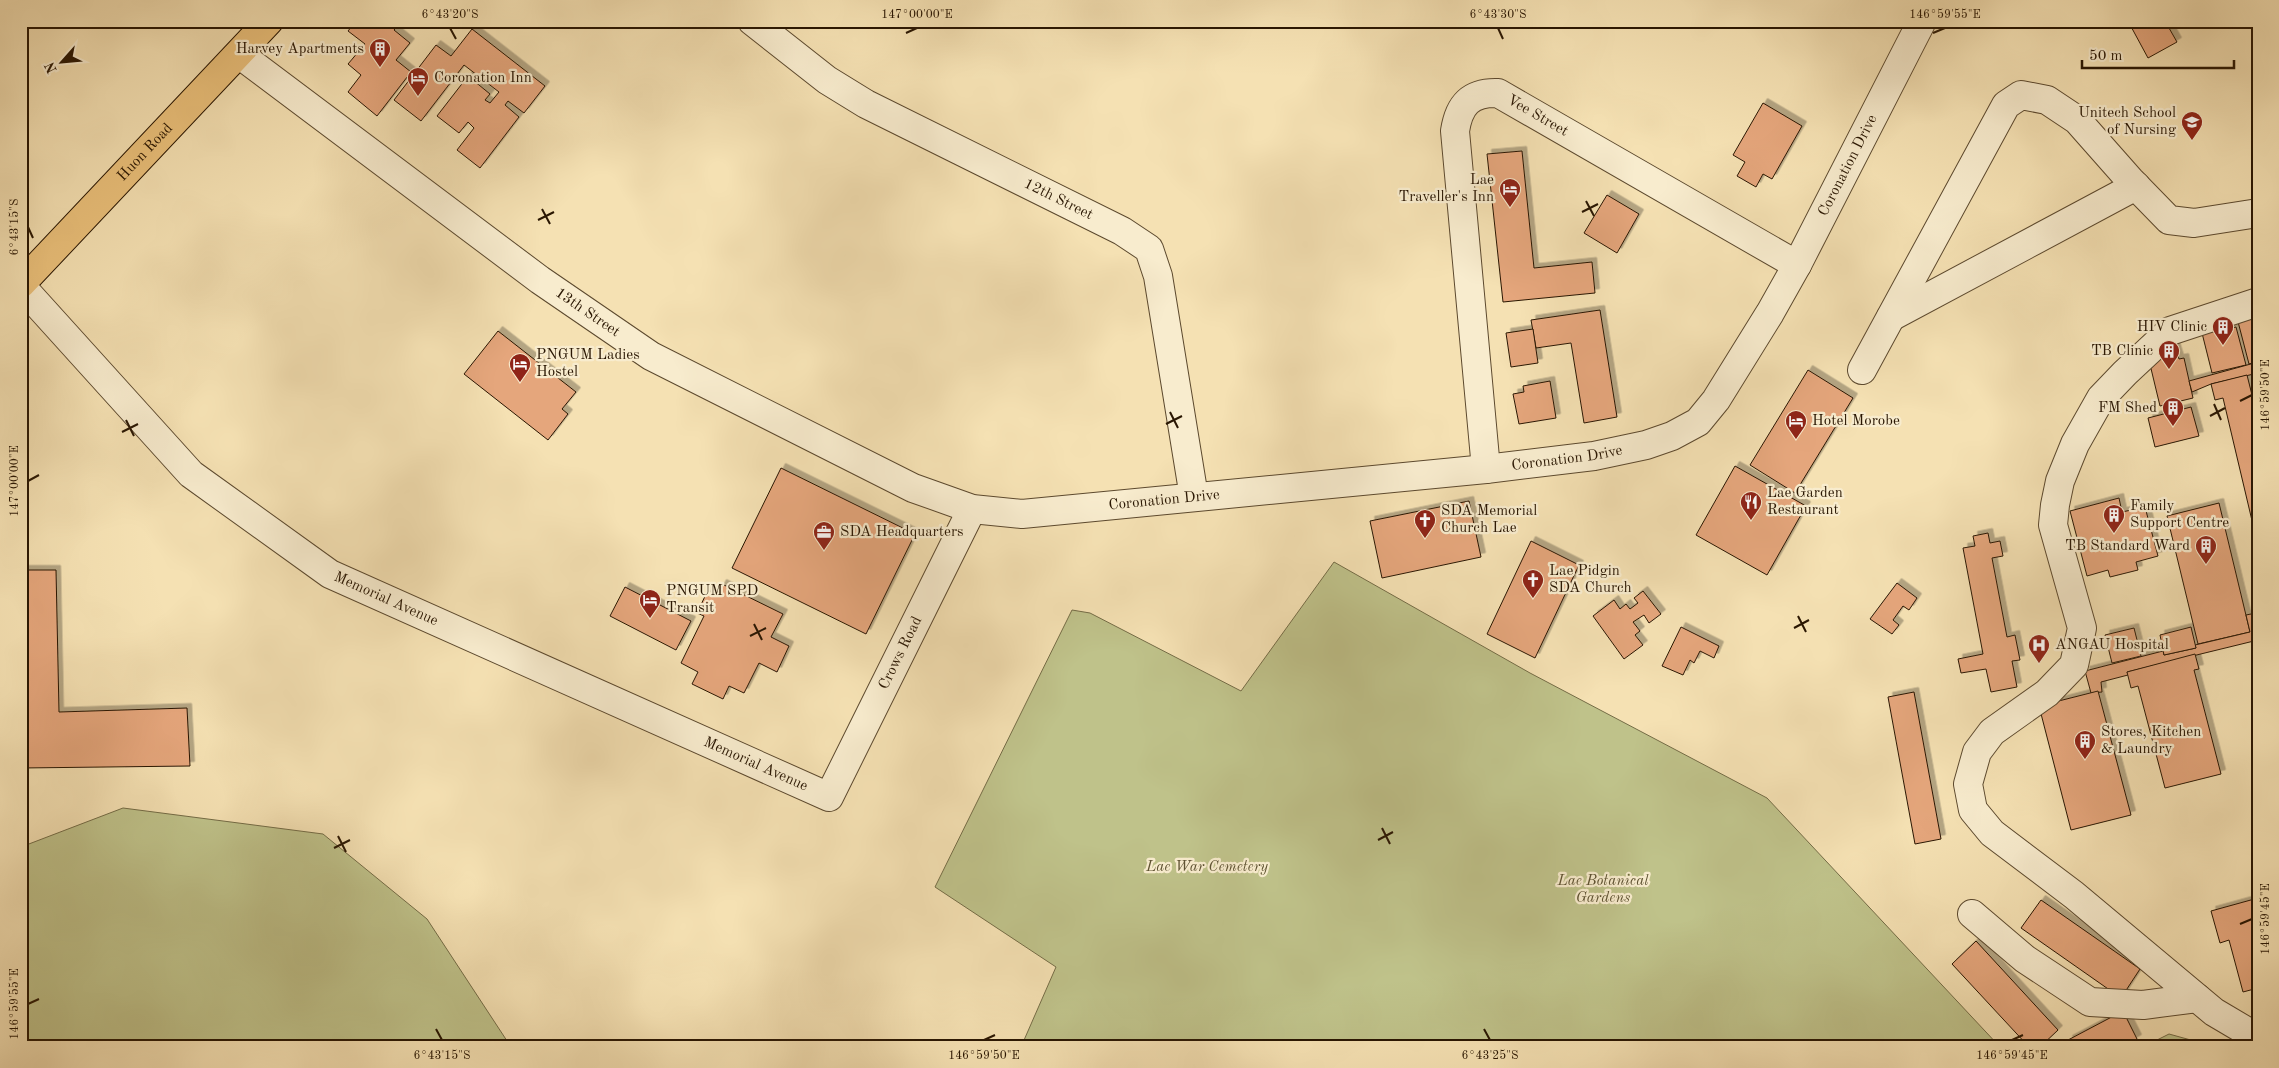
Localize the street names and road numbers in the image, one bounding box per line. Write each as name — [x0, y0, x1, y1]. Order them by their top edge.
street label: Vee Street — [1504, 92, 1571, 139]
street label: Coronation Drive — [1816, 112, 1880, 219]
street label: Huon Road — [115, 120, 176, 184]
street label: 12th Street — [1022, 176, 1095, 223]
street label: 13th Street — [552, 285, 623, 340]
street label: Coronation Drive — [1511, 443, 1624, 473]
street label: Coronation Drive — [1108, 487, 1221, 513]
street label: Memorial Avenue — [332, 569, 440, 629]
street label: Crows Road — [876, 614, 925, 692]
street label: Memorial Avenue — [701, 734, 810, 794]

